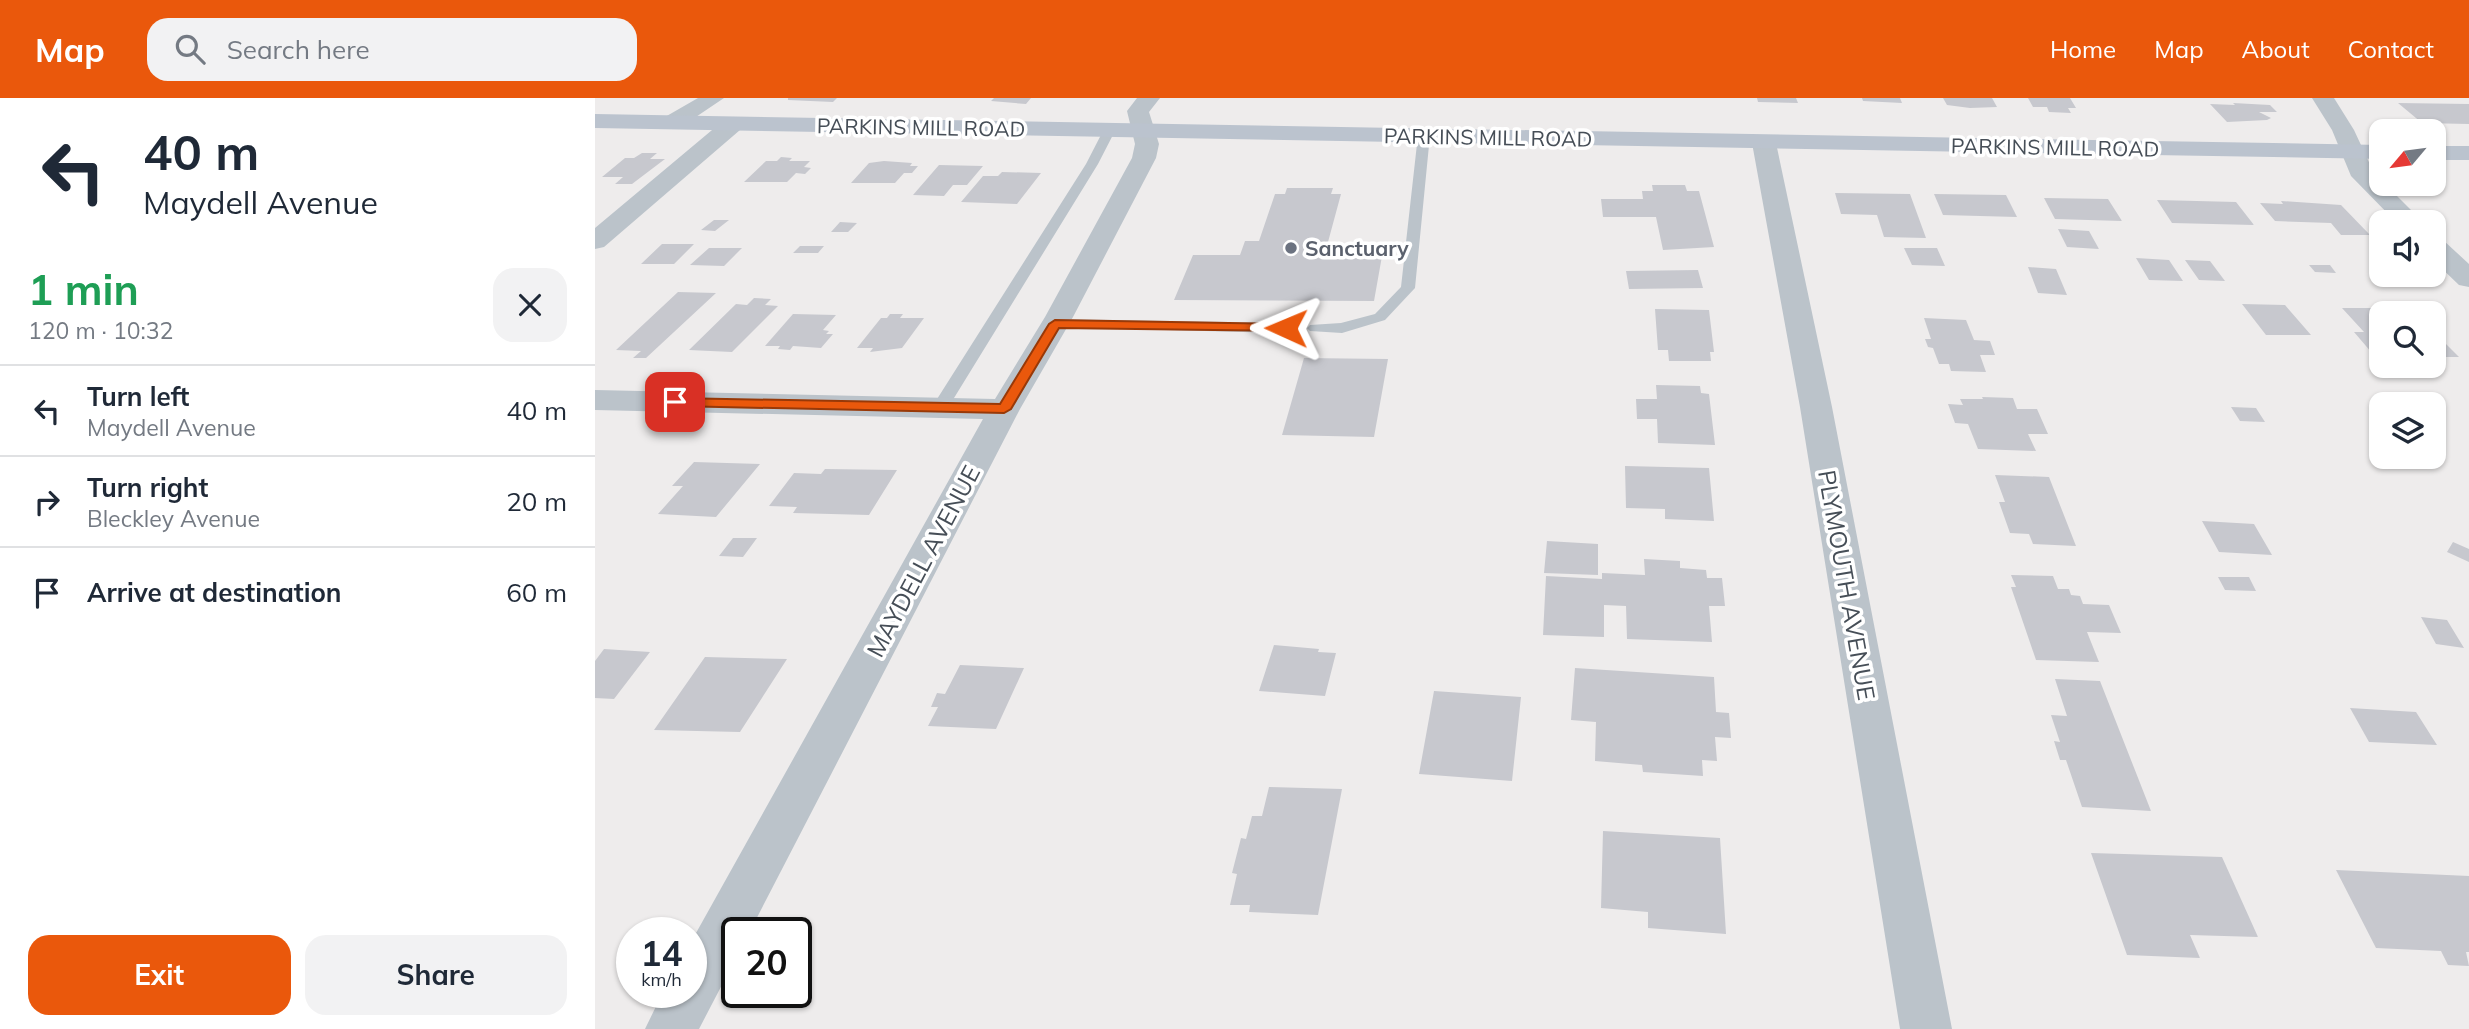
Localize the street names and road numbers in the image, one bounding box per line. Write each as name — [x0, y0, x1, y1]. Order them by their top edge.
street label: PARKINS MILL ROAD — [817, 112, 1025, 142]
street label: PARKINS MILL ROAD — [1384, 122, 1592, 152]
street label: PARKINS MILL ROAD — [1951, 132, 2159, 162]
street label: MAYDELL AVENUE — [860, 460, 986, 662]
street label: PLYMOUTH AVENUE — [1812, 467, 1882, 703]

